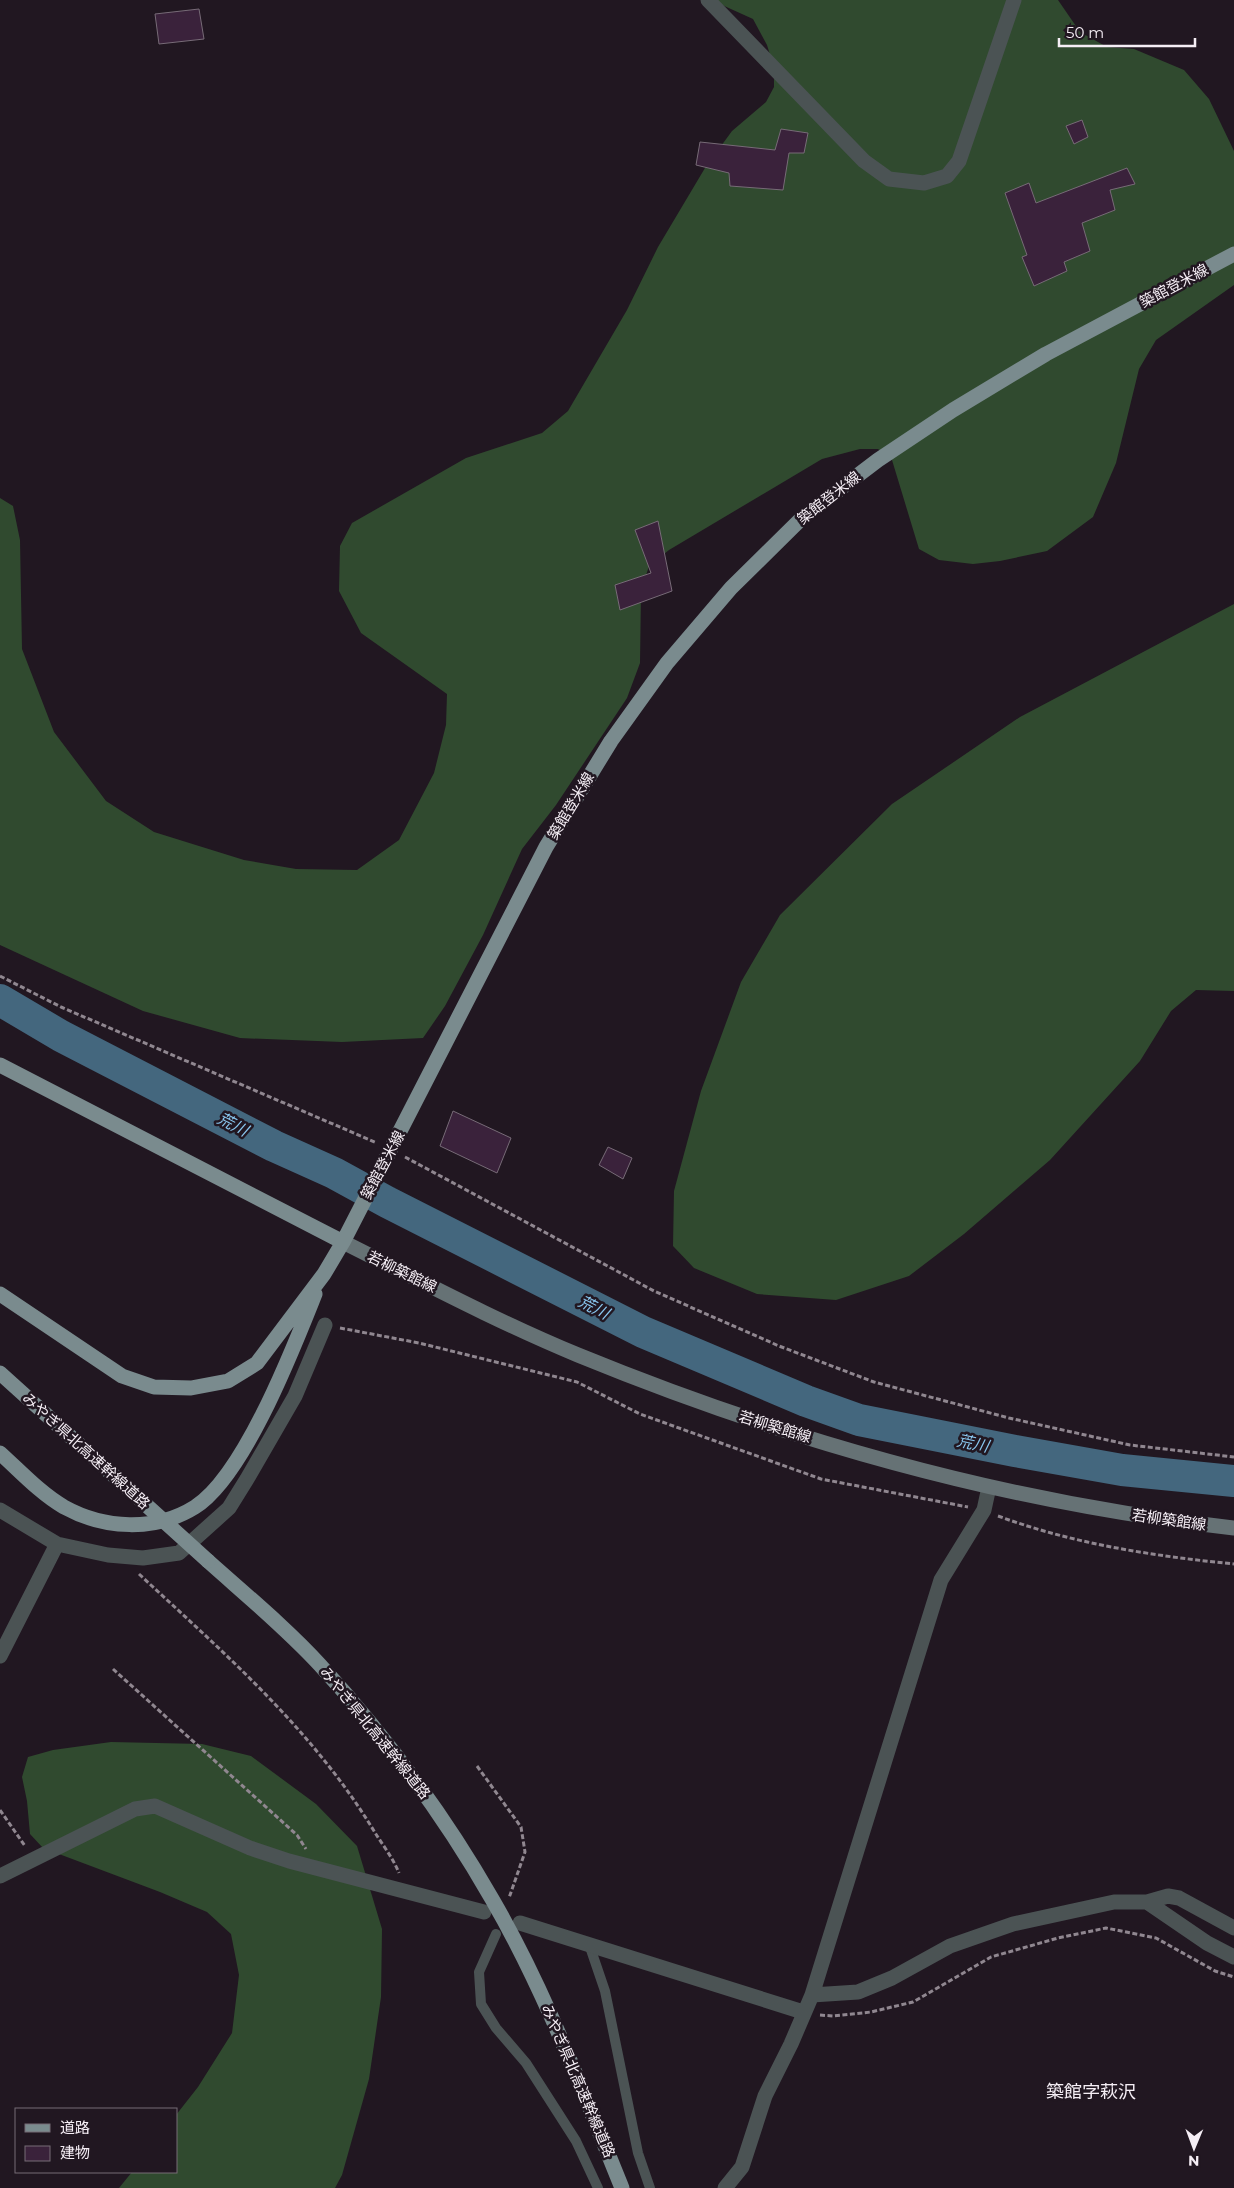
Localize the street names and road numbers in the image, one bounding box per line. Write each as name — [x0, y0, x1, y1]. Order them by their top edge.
street label: 築館登米線 — [1136, 260, 1211, 312]
street label: 築館登米線 — [793, 467, 864, 528]
street label: 築館登米線 — [543, 769, 598, 843]
street label: 築館登米線 — [357, 1127, 409, 1202]
street label: 若柳築館線 — [364, 1247, 440, 1297]
street label: みやぎ県北高速幹線道路 — [19, 1388, 154, 1513]
street label: 若柳築館線 — [736, 1406, 814, 1447]
street label: 若柳築館線 — [1131, 1505, 1208, 1534]
street label: みやぎ県北高速幹線道路 — [316, 1663, 435, 1803]
street label: みやぎ県北高速幹線道路 — [537, 2001, 619, 2160]

